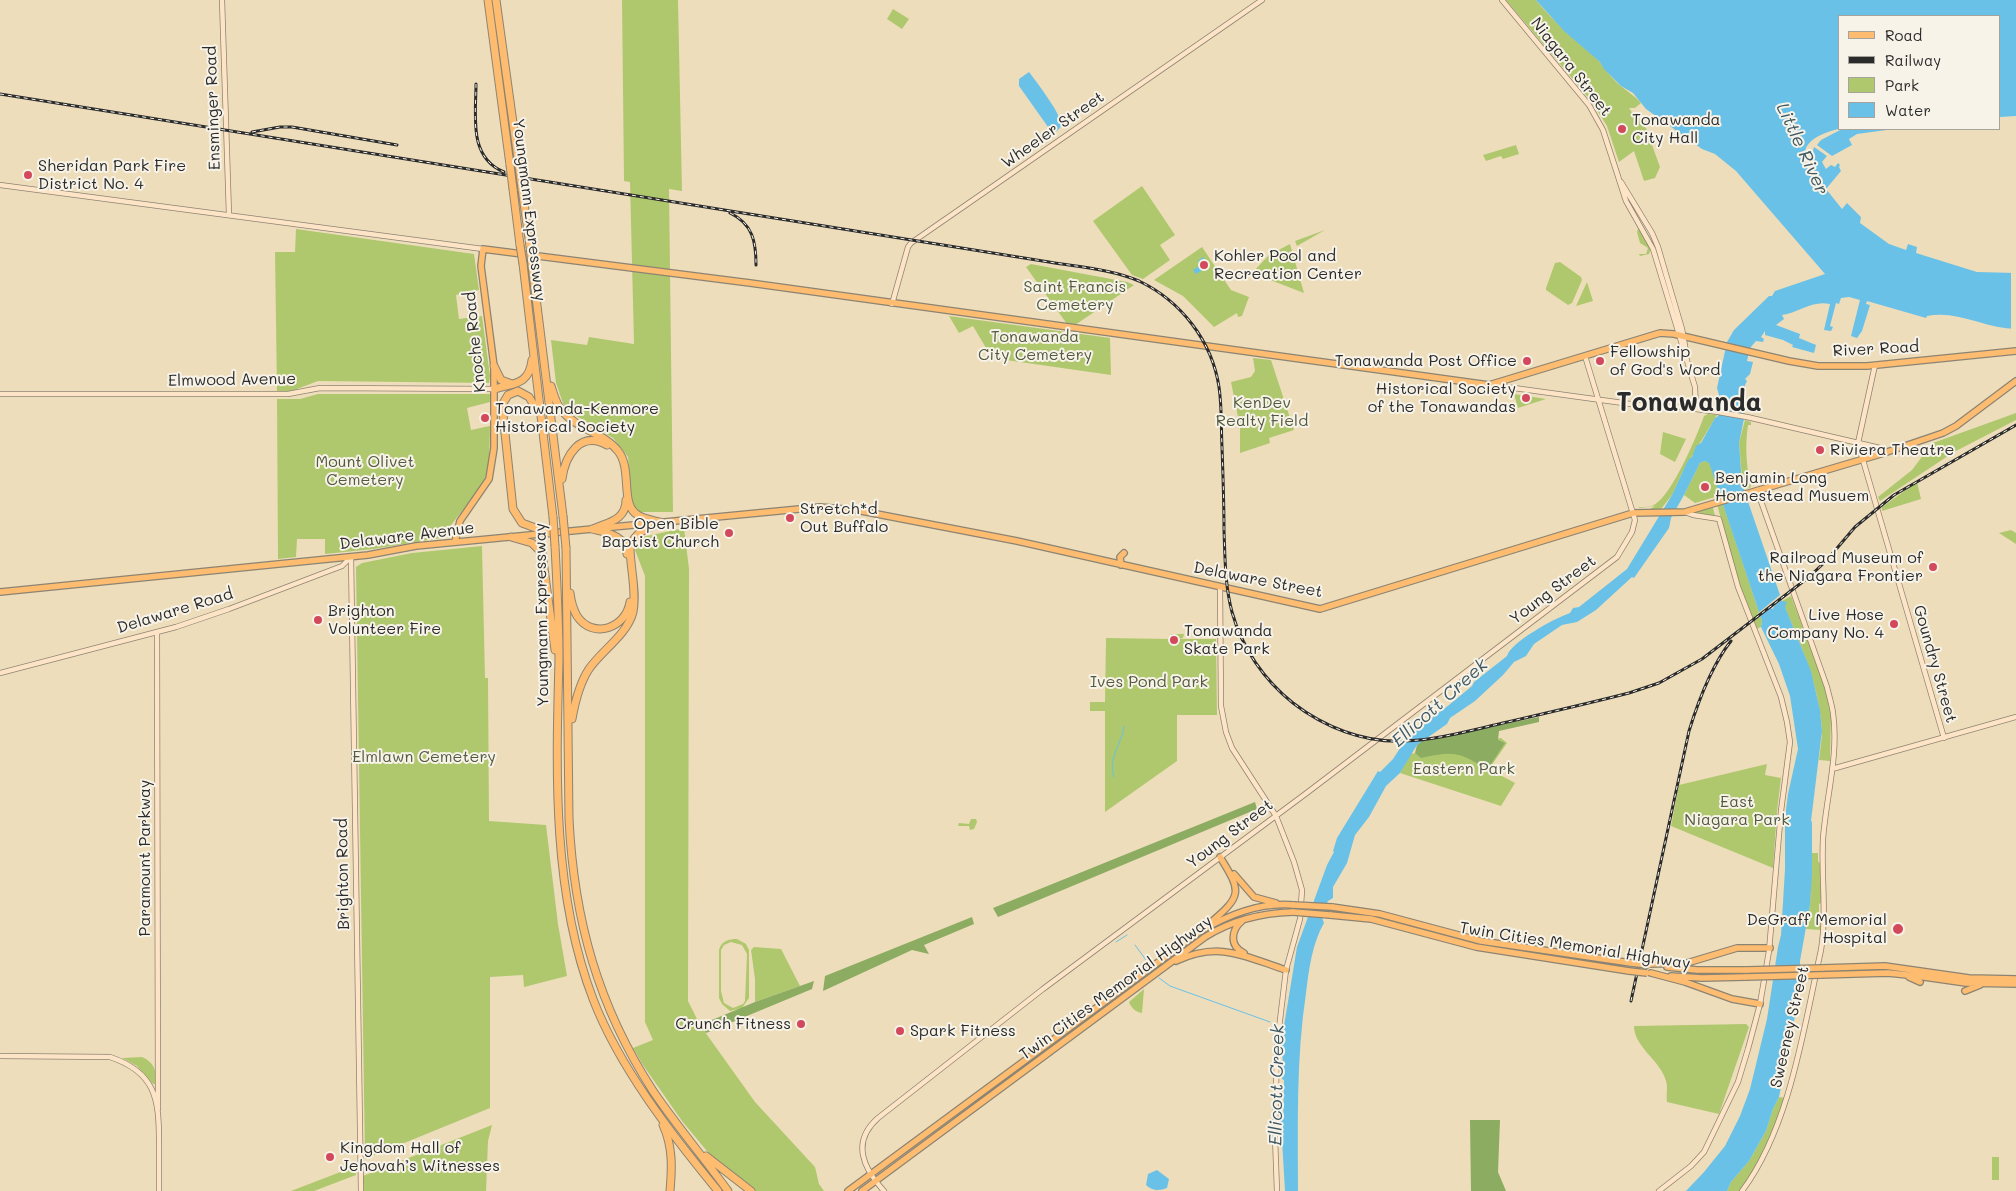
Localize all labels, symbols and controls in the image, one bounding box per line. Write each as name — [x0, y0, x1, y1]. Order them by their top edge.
street label: Niagara Street — [1527, 14, 1615, 120]
legend — [1838, 15, 2001, 130]
text: Road — [1885, 25, 1922, 45]
street label: Ensminger Road — [201, 45, 225, 171]
text: Railway — [1885, 50, 1941, 70]
text: Park — [1885, 75, 1919, 95]
street label: Wheeler Street — [998, 87, 1108, 173]
water label: Little River — [1771, 100, 1833, 198]
text: Water — [1885, 100, 1931, 120]
place label: Tonawanda City Hall — [1632, 110, 1721, 148]
street label: Youngmann Expressway — [508, 118, 550, 302]
marker: Tonawanda City Hall — [1616, 123, 1628, 135]
place label: Sheridan Park Fire District No. 4 — [38, 156, 186, 194]
marker: Sheridan Park Fire District No. 4 — [22, 169, 34, 181]
place label: Kohler Pool and Recreation Center — [1214, 246, 1362, 284]
marker: Kohler Pool and Recreation Center — [1198, 259, 1210, 271]
park label: Saint Francis Cemetery — [1024, 277, 1126, 315]
street label: Knoche Road — [460, 291, 490, 393]
park label: Tonawanda City Cemetery — [978, 327, 1092, 365]
street label: River Road — [1832, 337, 1920, 361]
place label: Fellowship of God's Word — [1610, 342, 1720, 380]
place label: Tonawanda Post Office — [1335, 351, 1517, 371]
marker: Tonawanda Post Office — [1521, 355, 1533, 367]
marker: Fellowship of God's Word — [1594, 355, 1606, 367]
street label: Elmwood Avenue — [168, 369, 296, 391]
place label: Historical Society of the Tonawandas — [1368, 379, 1516, 417]
district label: Tonawanda — [1616, 387, 1762, 419]
marker: Historical Society of the Tonawandas — [1520, 392, 1532, 404]
park label: KenDev Realty Field — [1216, 393, 1308, 431]
place label: Tonawanda-Kenmore Historical Society — [495, 399, 659, 437]
marker: Tonawanda-Kenmore Historical Society — [479, 412, 491, 424]
place label: Riviera Theatre — [1830, 440, 1954, 460]
marker: Riviera Theatre — [1814, 444, 1826, 456]
park label: Mount Olivet Cemetery — [315, 452, 415, 490]
place label: Benjamin Long Homestead Musuem — [1715, 468, 1869, 506]
marker: Benjamin Long Homestead Musuem — [1699, 481, 1711, 493]
place label: Stretch*d Out Buffalo — [800, 499, 888, 537]
marker: Stretch*d Out Buffalo — [784, 512, 796, 524]
place label: Open Bible Baptist Church — [602, 514, 719, 552]
street label: Delaware Avenue — [338, 518, 476, 554]
street label: Youngmann Expressway — [531, 523, 553, 707]
marker: Open Bible Baptist Church — [723, 527, 735, 539]
place label: Railroad Museum of the Niagara Frontier — [1758, 548, 1923, 586]
street label: Young Street — [1506, 551, 1600, 629]
street label: Delaware Street — [1192, 558, 1324, 602]
marker: Railroad Museum of the Niagara Frontier — [1927, 561, 1939, 573]
street label: Delaware Road — [115, 584, 235, 638]
place label: Brighton Volunteer Fire — [328, 601, 441, 639]
street label: Goundry Street — [1909, 603, 1961, 725]
place label: Live Hose Company No. 4 — [1768, 605, 1884, 643]
marker: Brighton Volunteer Fire — [312, 614, 324, 626]
marker: Live Hose Company No. 4 — [1888, 618, 1900, 630]
place label: Tonawanda Skate Park — [1184, 621, 1273, 659]
marker: Tonawanda Skate Park — [1168, 634, 1180, 646]
water label: Ellicott Creek — [1388, 654, 1492, 752]
park label: Ives Pond Park — [1090, 672, 1208, 692]
park label: Elmlawn Cemetery — [352, 747, 496, 767]
park label: Eastern Park — [1413, 759, 1515, 779]
street label: Paramount Parkway — [135, 780, 155, 936]
park label: East Niagara Park — [1684, 792, 1790, 830]
street label: Young Street — [1183, 795, 1277, 873]
street label: Brighton Road — [332, 818, 354, 930]
place label: DeGraff Memorial Hospital — [1747, 910, 1887, 948]
street label: Twin Cities Memorial Highway — [1016, 912, 1216, 1064]
street label: Twin Cities Memorial Highway — [1458, 918, 1692, 974]
marker: DeGraff Memorial Hospital — [1891, 922, 1905, 936]
street label: Sweeney Street — [1767, 964, 1813, 1090]
place label: Crunch Fitness — [675, 1014, 791, 1034]
marker: Crunch Fitness — [795, 1018, 807, 1030]
place label: Spark Fitness — [910, 1021, 1016, 1041]
water label: Ellicott Creek — [1265, 1024, 1289, 1146]
marker: Spark Fitness — [894, 1025, 906, 1037]
place label: Kingdom Hall of Jehovah’s Witnesses — [340, 1138, 500, 1176]
marker: Kingdom Hall of Jehovah’s Witnesses — [324, 1151, 336, 1163]

